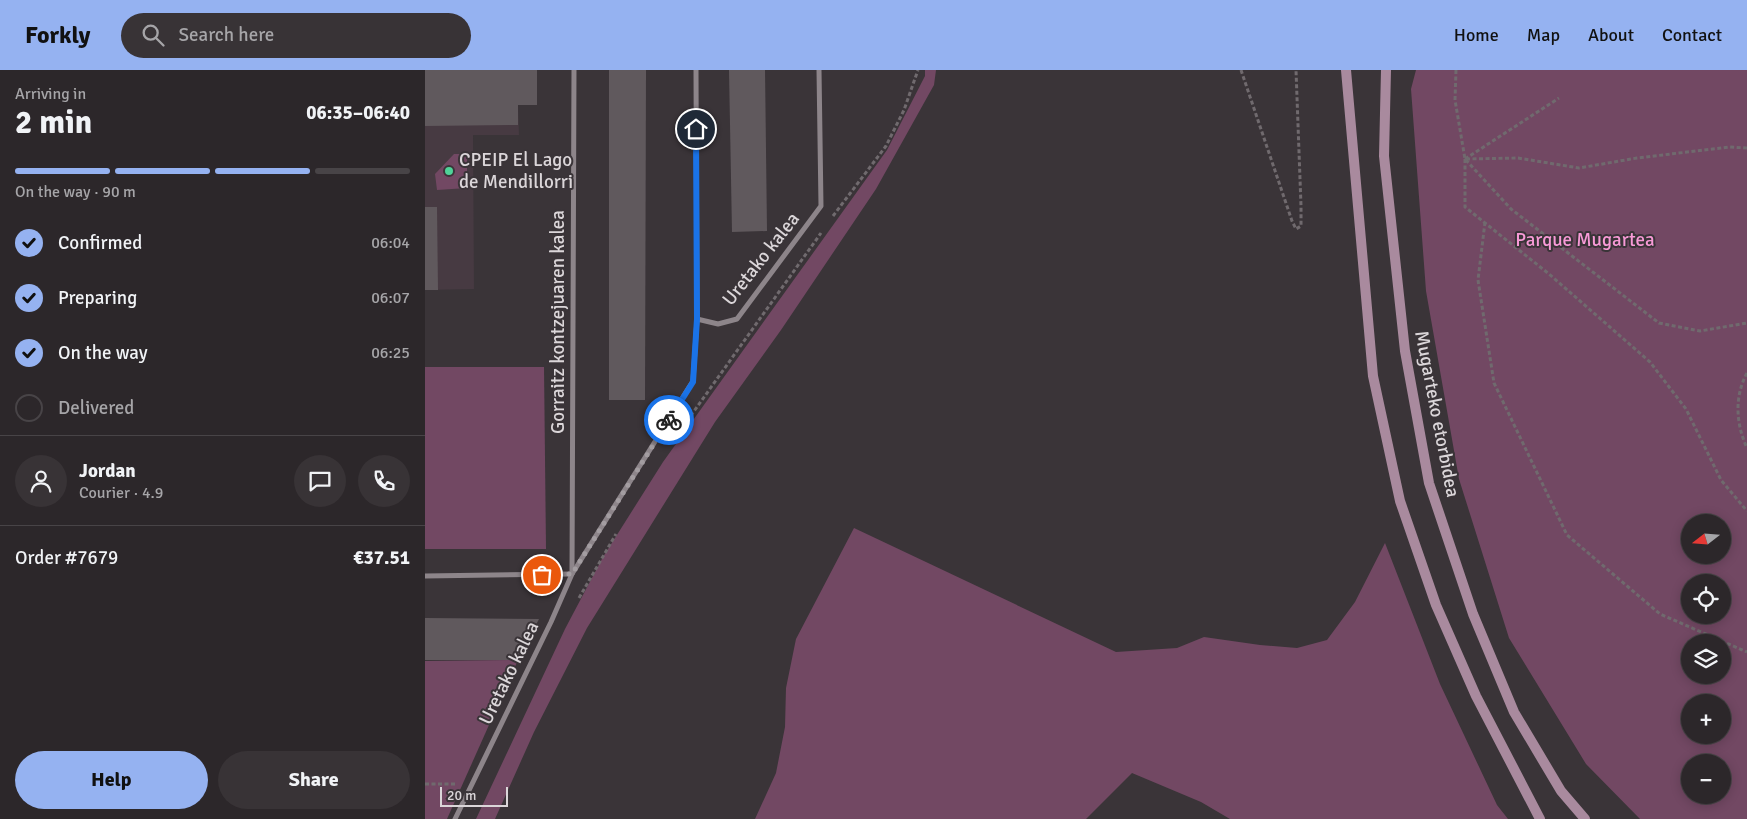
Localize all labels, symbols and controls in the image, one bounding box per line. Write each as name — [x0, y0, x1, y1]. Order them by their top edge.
search box — [121, 13, 471, 58]
text: Forkly — [25, 20, 91, 50]
icon: search — [139, 21, 167, 49]
text: Search here — [179, 23, 274, 47]
text: Home — [1454, 24, 1499, 46]
text: Map — [1527, 24, 1560, 46]
text: About — [1588, 24, 1634, 46]
text: Contact — [1662, 24, 1722, 46]
text: Arriving in — [15, 84, 86, 104]
text: 06:35–06:40 — [306, 101, 410, 125]
text: 2 min — [15, 103, 92, 142]
pin — [675, 108, 717, 150]
icon: home — [682, 115, 710, 143]
place label: CPEIP El Lago de Mendillorri — [459, 148, 573, 194]
marker: CPEIP El Lago de Mendillorri — [443, 165, 455, 177]
text: On the way · 90 m — [15, 182, 136, 202]
street label: Uretako kalea — [717, 207, 805, 311]
street label: Gorraitz kontzejuaren kalea — [546, 210, 570, 434]
park label: Parque Mugartea — [1515, 228, 1655, 252]
icon: check — [15, 229, 43, 257]
text: Confirmed — [58, 231, 142, 255]
text: 06:04 — [371, 233, 410, 253]
icon: check — [15, 284, 43, 312]
text: Preparing — [58, 286, 137, 310]
text: 06:07 — [371, 288, 410, 308]
street label: Mugarteko etorbidea — [1409, 329, 1465, 499]
icon: check — [15, 339, 43, 367]
text: On the way — [58, 341, 148, 365]
text: 06:25 — [371, 343, 410, 363]
courier — [644, 395, 694, 445]
text: Delivered — [58, 396, 134, 420]
icon: bike — [655, 406, 683, 434]
button: person — [15, 455, 67, 507]
button: chat — [294, 455, 346, 507]
button: phone — [358, 455, 410, 507]
text: Jordan — [79, 459, 136, 483]
text: Courier · 4.9 — [79, 483, 163, 503]
north arrow — [1681, 514, 1731, 564]
map controls — [1681, 514, 1731, 804]
text: Order #7679 — [15, 546, 118, 570]
text: €37.51 — [353, 546, 410, 570]
pin — [521, 554, 563, 596]
icon: bag — [528, 561, 556, 589]
button: locate — [1681, 574, 1731, 624]
street label: Uretako kalea — [474, 617, 544, 729]
button: layers — [1681, 634, 1731, 684]
button: + — [1681, 694, 1731, 744]
button: Help — [15, 751, 208, 809]
button: Share — [218, 751, 410, 809]
button: − — [1681, 754, 1731, 804]
scale bar — [440, 784, 507, 807]
text: 20 m — [447, 787, 476, 804]

